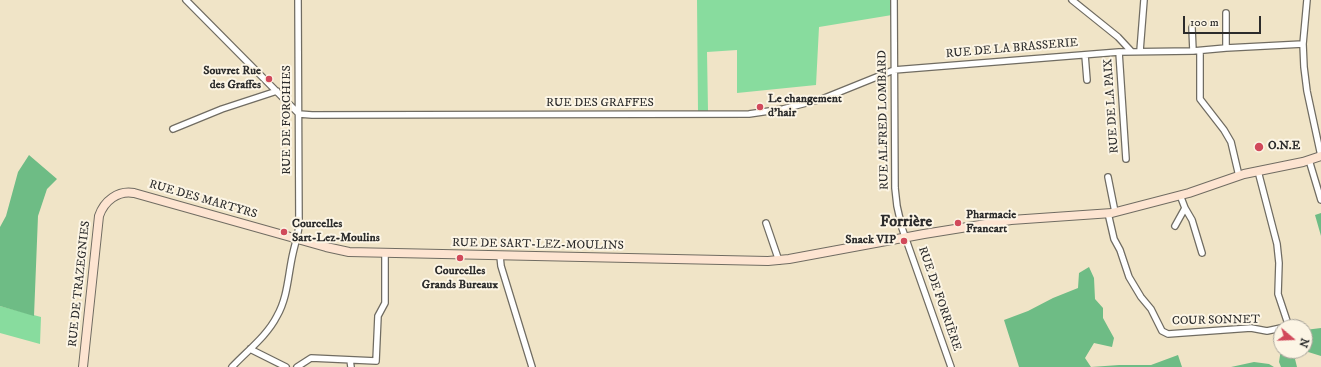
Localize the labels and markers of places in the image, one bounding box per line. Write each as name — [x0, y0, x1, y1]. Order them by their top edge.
place label: Souvret Rue des Graffes — [203, 65, 261, 93]
marker: Souvret Rue des Graffes — [264, 74, 274, 84]
place label: Le changement d'hair — [768, 93, 842, 121]
marker: Le changement d'hair — [755, 102, 765, 112]
place label: O.N.E — [1268, 140, 1300, 154]
marker: O.N.E — [1253, 141, 1265, 153]
place label: Pharmacie Francart — [966, 209, 1016, 237]
place label: Courcelles Sart-Lez-Moulins — [292, 218, 380, 246]
marker: Pharmacie Francart — [953, 218, 963, 228]
marker: Courcelles Sart-Lez-Moulins — [279, 227, 289, 237]
place label: Snack VIP — [845, 234, 896, 248]
marker: Snack VIP — [899, 236, 909, 246]
marker: Courcelles Grands Bureaux — [455, 253, 465, 263]
place label: Courcelles Grands Bureaux — [422, 265, 498, 293]

